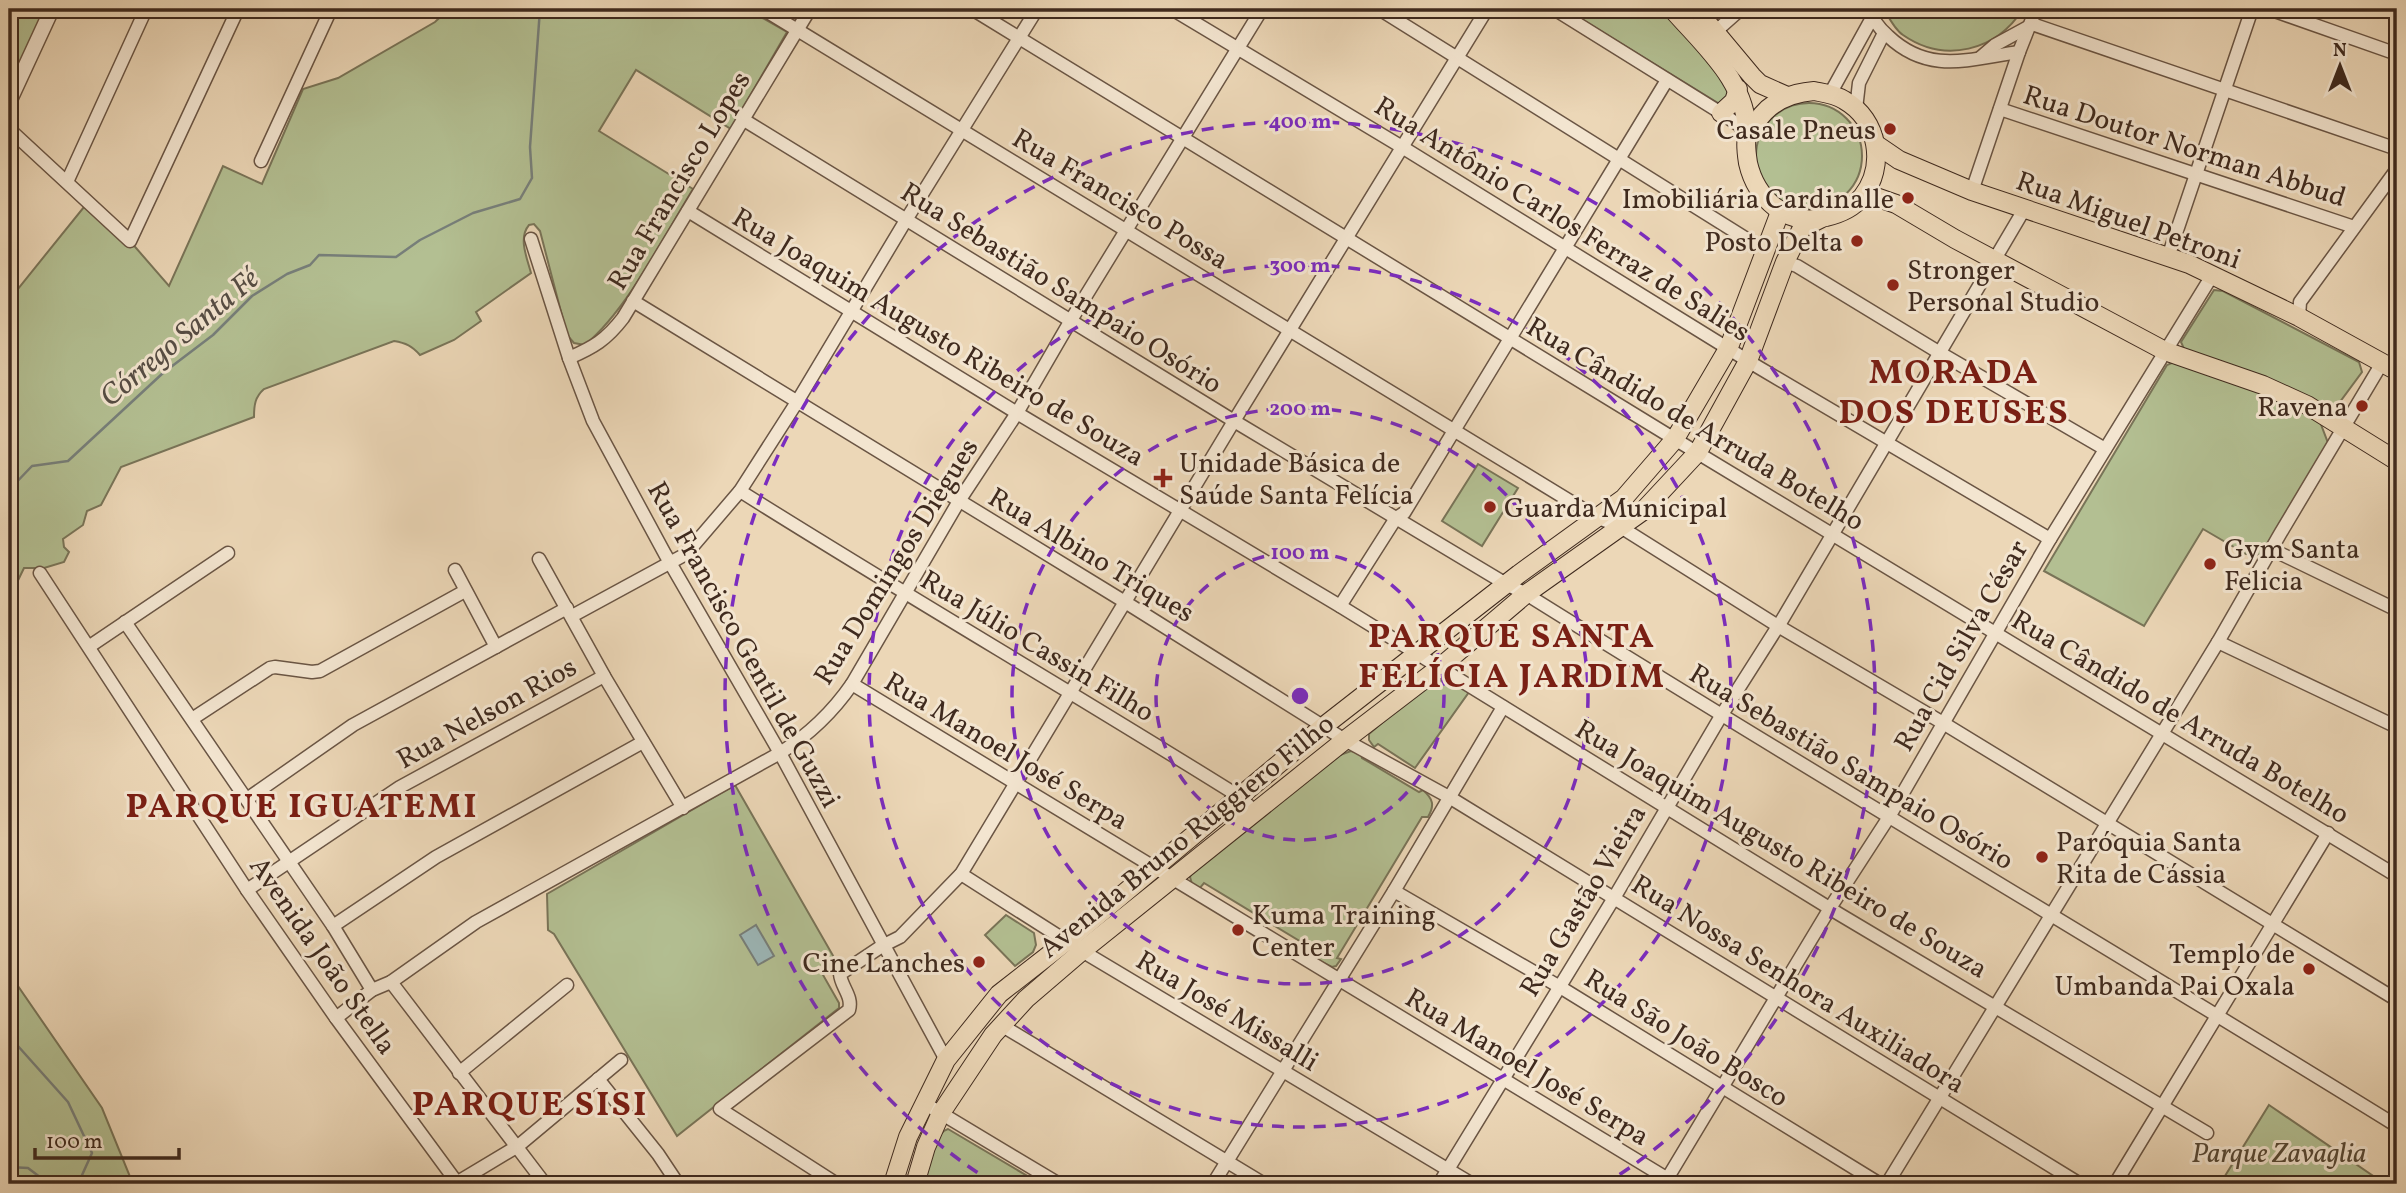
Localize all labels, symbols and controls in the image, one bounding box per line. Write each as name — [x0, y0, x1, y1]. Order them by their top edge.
north arrow — [2304, 32, 2374, 102]
text: N — [2333, 38, 2347, 64]
street label: Rua Francisco Lopes — [599, 64, 761, 298]
street label: Rua Doutor Norman Abbud — [2018, 77, 2351, 218]
street label: Rua Antônio Carlos Ferraz de Salies — [1366, 88, 1757, 352]
text: 400 m — [1269, 108, 1331, 137]
place label: Casale Pneus — [1717, 112, 1876, 151]
street label: Rua Francisco Possa — [1004, 120, 1235, 280]
marker: Casale Pneus — [1882, 121, 1898, 137]
street label: Rua Miguel Petroni — [2010, 163, 2246, 280]
street label: Rua Sebastião Sampaio Osório — [892, 174, 1229, 404]
place label: Imobiliária Cardinalle — [1622, 181, 1894, 220]
marker: Imobiliária Cardinalle — [1900, 190, 1916, 206]
street label: Rua Joaquim Augusto Ribeiro de Souza — [724, 199, 1151, 477]
place label: Posto Delta — [1705, 224, 1843, 263]
marker: Posto Delta — [1849, 233, 1865, 249]
text: 300 m — [1270, 252, 1330, 281]
place label: Stronger Personal Studio — [1907, 252, 2099, 323]
water label: Córrego Santa Fé — [91, 258, 271, 418]
marker: Stronger Personal Studio — [1885, 277, 1901, 293]
street label: Rua Cândido de Arruda Botelho — [1518, 309, 1871, 542]
district label: MORADA DOS DEUSES — [1839, 350, 2069, 438]
place label: Ravena — [2257, 389, 2348, 428]
text: 200 m — [1269, 395, 1331, 424]
marker: Ravena — [2354, 398, 2370, 414]
street label: Rua Domingos Diegues — [805, 432, 989, 693]
place label: Unidade Básica de Saúde Santa Felícia — [1179, 445, 1414, 516]
marker: Unidade Básica de Saúde Santa Felícia — [1153, 468, 1173, 488]
street label: Rua Francisco Gentil de Guzzi — [637, 475, 849, 816]
street label: Rua Albino Triques — [980, 479, 1201, 633]
place label: Guarda Municipal — [1504, 490, 1727, 529]
marker: Guarda Municipal — [1482, 499, 1498, 515]
place label: Gym Santa Felicia — [2224, 531, 2360, 602]
street label: Rua Cid Silva César — [1886, 533, 2039, 759]
text: 100 m — [1270, 539, 1330, 568]
marker: Gym Santa Felicia — [2202, 556, 2218, 572]
street label: Rua Júlio Cassin Filho — [912, 562, 1161, 733]
street label: Rua Cândido de Arruda Botelho — [2003, 602, 2356, 835]
district label: PARQUE SANTA FELÍCIA JARDIM — [1358, 614, 1666, 702]
street label: Rua Nelson Rios — [390, 649, 584, 780]
street label: Rua Sebastião Sampaio Osório — [1681, 655, 2020, 881]
street label: Rua Manoel José Serpa — [876, 664, 1135, 841]
centre of rings — [1288, 684, 1312, 708]
street label: Avenida Bruno Ruggiero Filho — [1032, 706, 1343, 968]
street label: Rua Joaquim Augusto Ribeiro de Souza — [1567, 711, 1994, 989]
district label: PARQUE IGUATEMI — [125, 784, 479, 832]
street label: Rua Gastão Vieira — [1511, 798, 1657, 1005]
place label: Paróquia Santa Rita de Cássia — [2056, 824, 2242, 895]
street label: Avenida João Stella — [239, 849, 405, 1063]
marker: Paróquia Santa Rita de Cássia — [2034, 849, 2050, 865]
street label: Rua Nossa Senhora Auxiliadora — [1623, 866, 1972, 1104]
place label: Kuma Training Center — [1252, 897, 1436, 968]
marker: Kuma Training Center — [1230, 922, 1246, 938]
place label: Templo de Umbanda Pai Oxala — [2054, 936, 2295, 1007]
street label: Rua José Missalli — [1128, 942, 1325, 1082]
place label: Cine Lanches — [803, 945, 965, 984]
marker: Cine Lanches — [971, 954, 987, 970]
street label: Rua São João Bosco — [1576, 960, 1796, 1118]
marker: Templo de Umbanda Pai Oxala — [2301, 961, 2317, 977]
street label: Rua Manoel José Serpa — [1397, 980, 1656, 1157]
district label: PARQUE SISI — [412, 1082, 648, 1130]
scale bar — [35, 1116, 178, 1160]
text: 100 m — [46, 1128, 103, 1157]
park label: Parque Zavaglia — [2191, 1135, 2367, 1174]

